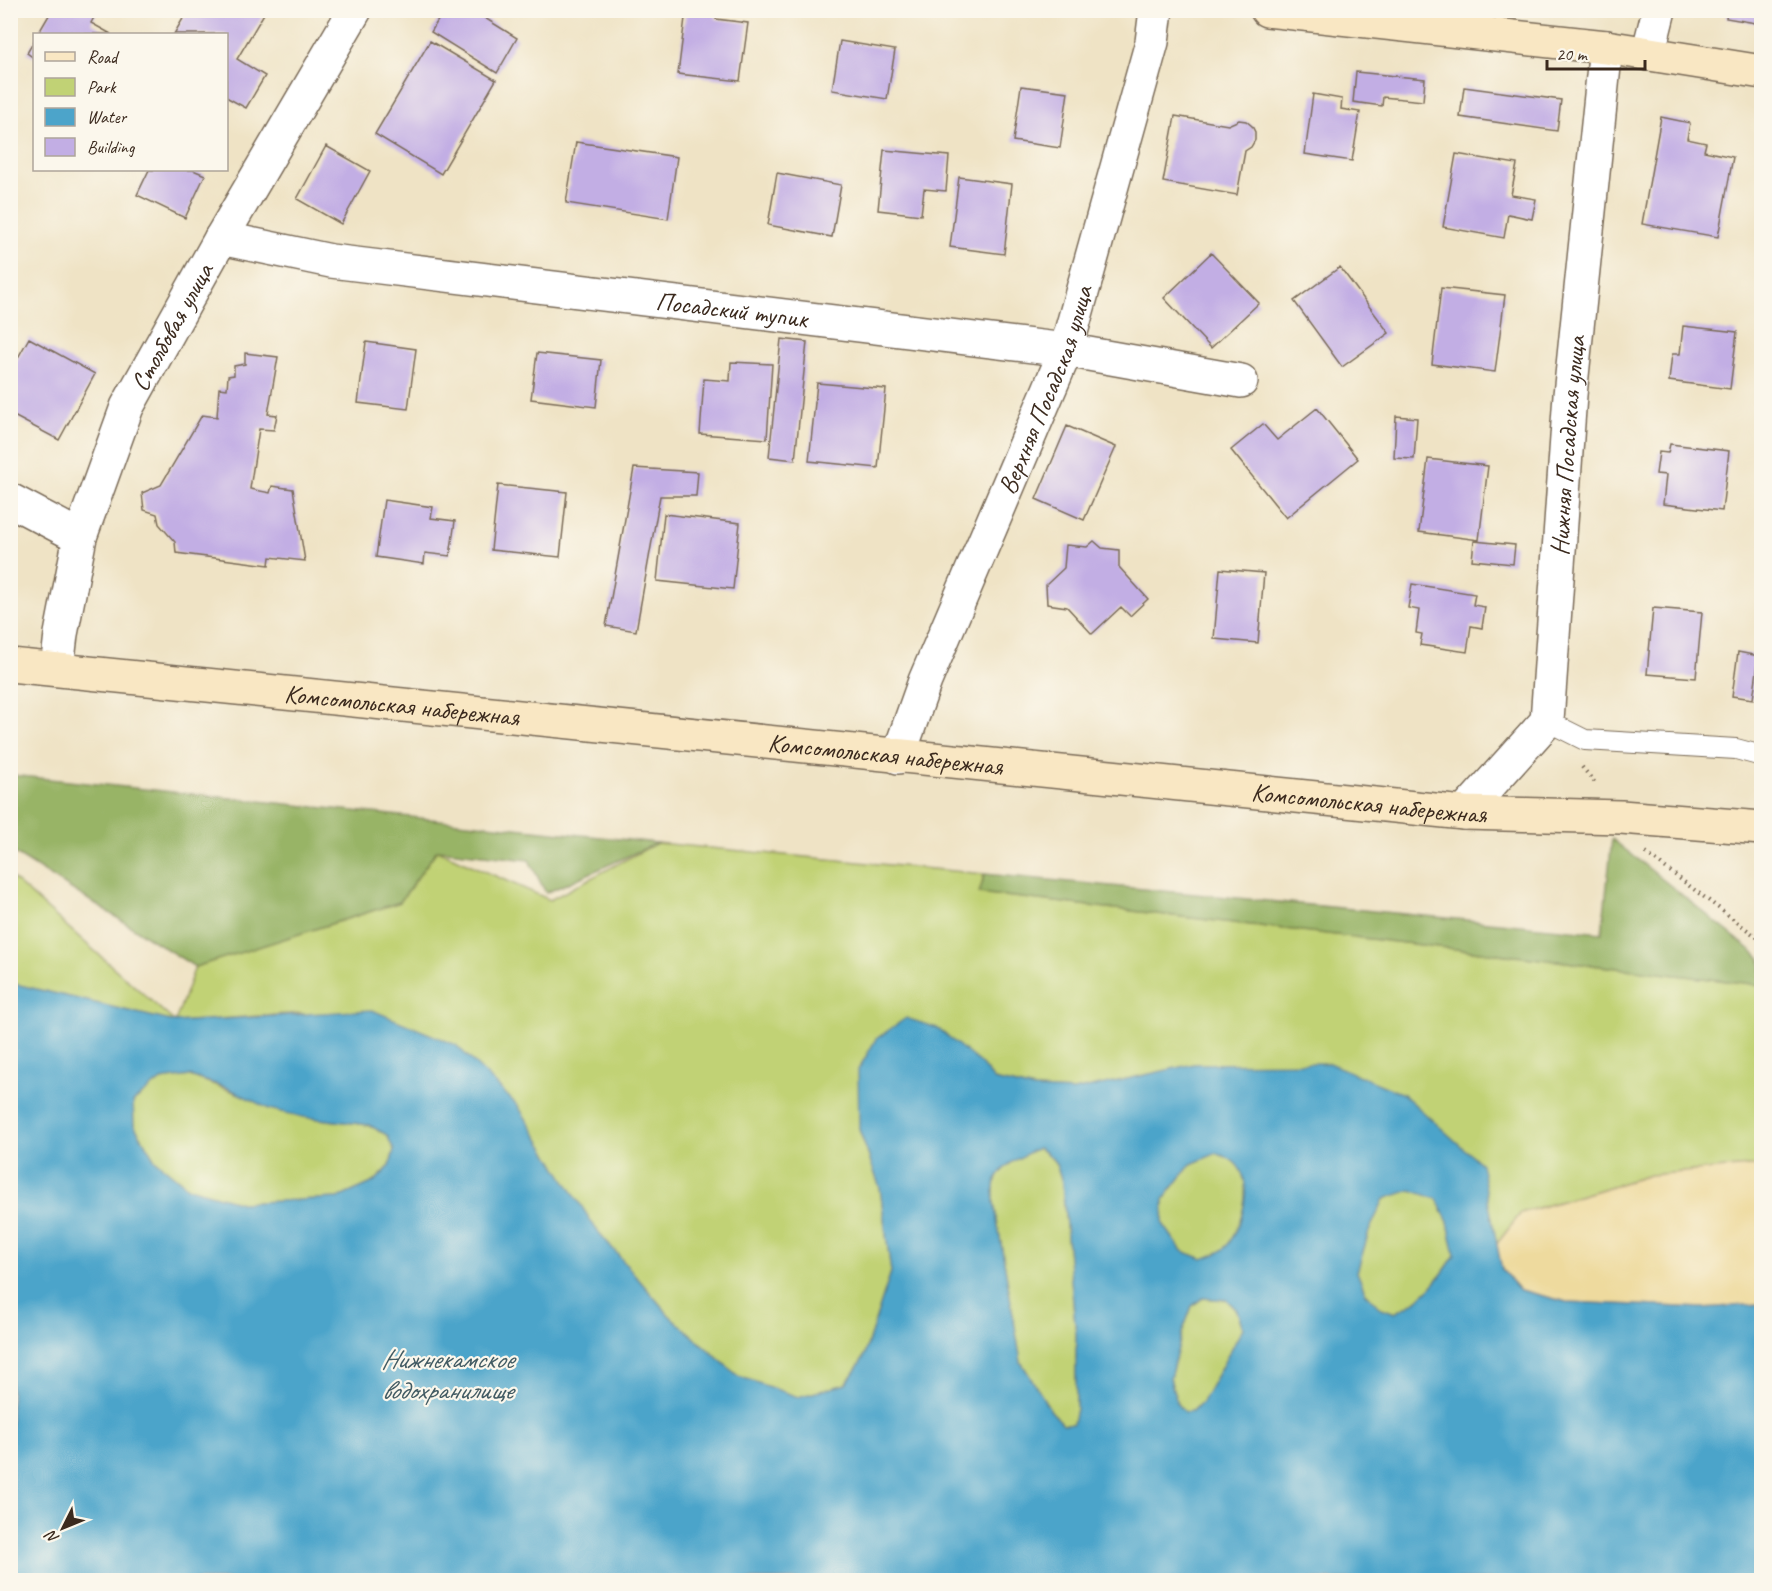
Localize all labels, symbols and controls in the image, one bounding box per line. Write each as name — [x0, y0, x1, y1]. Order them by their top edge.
legend — [33, 33, 228, 171]
scale bar — [1547, 33, 1644, 71]
text: 20 m — [1556, 43, 1589, 65]
text: Road — [87, 46, 120, 68]
text: Park — [87, 76, 117, 98]
text: Water — [87, 106, 128, 128]
text: Building — [87, 136, 136, 158]
street label: Столбовая улица — [123, 256, 222, 397]
street label: Верхняя Посадская улица — [991, 281, 1101, 499]
street label: Посадский тупик — [654, 284, 811, 336]
street label: Нижняя Посадская улица — [1543, 333, 1593, 556]
street label: Комсомольская набережная — [283, 677, 522, 734]
street label: Комсомольская набережная — [766, 726, 1006, 783]
street label: Комсомольская набережная — [1250, 775, 1488, 831]
water label: Нижнекамское водохранилище — [381, 1342, 517, 1407]
north arrow — [33, 1498, 93, 1558]
text: N — [40, 1525, 63, 1548]

